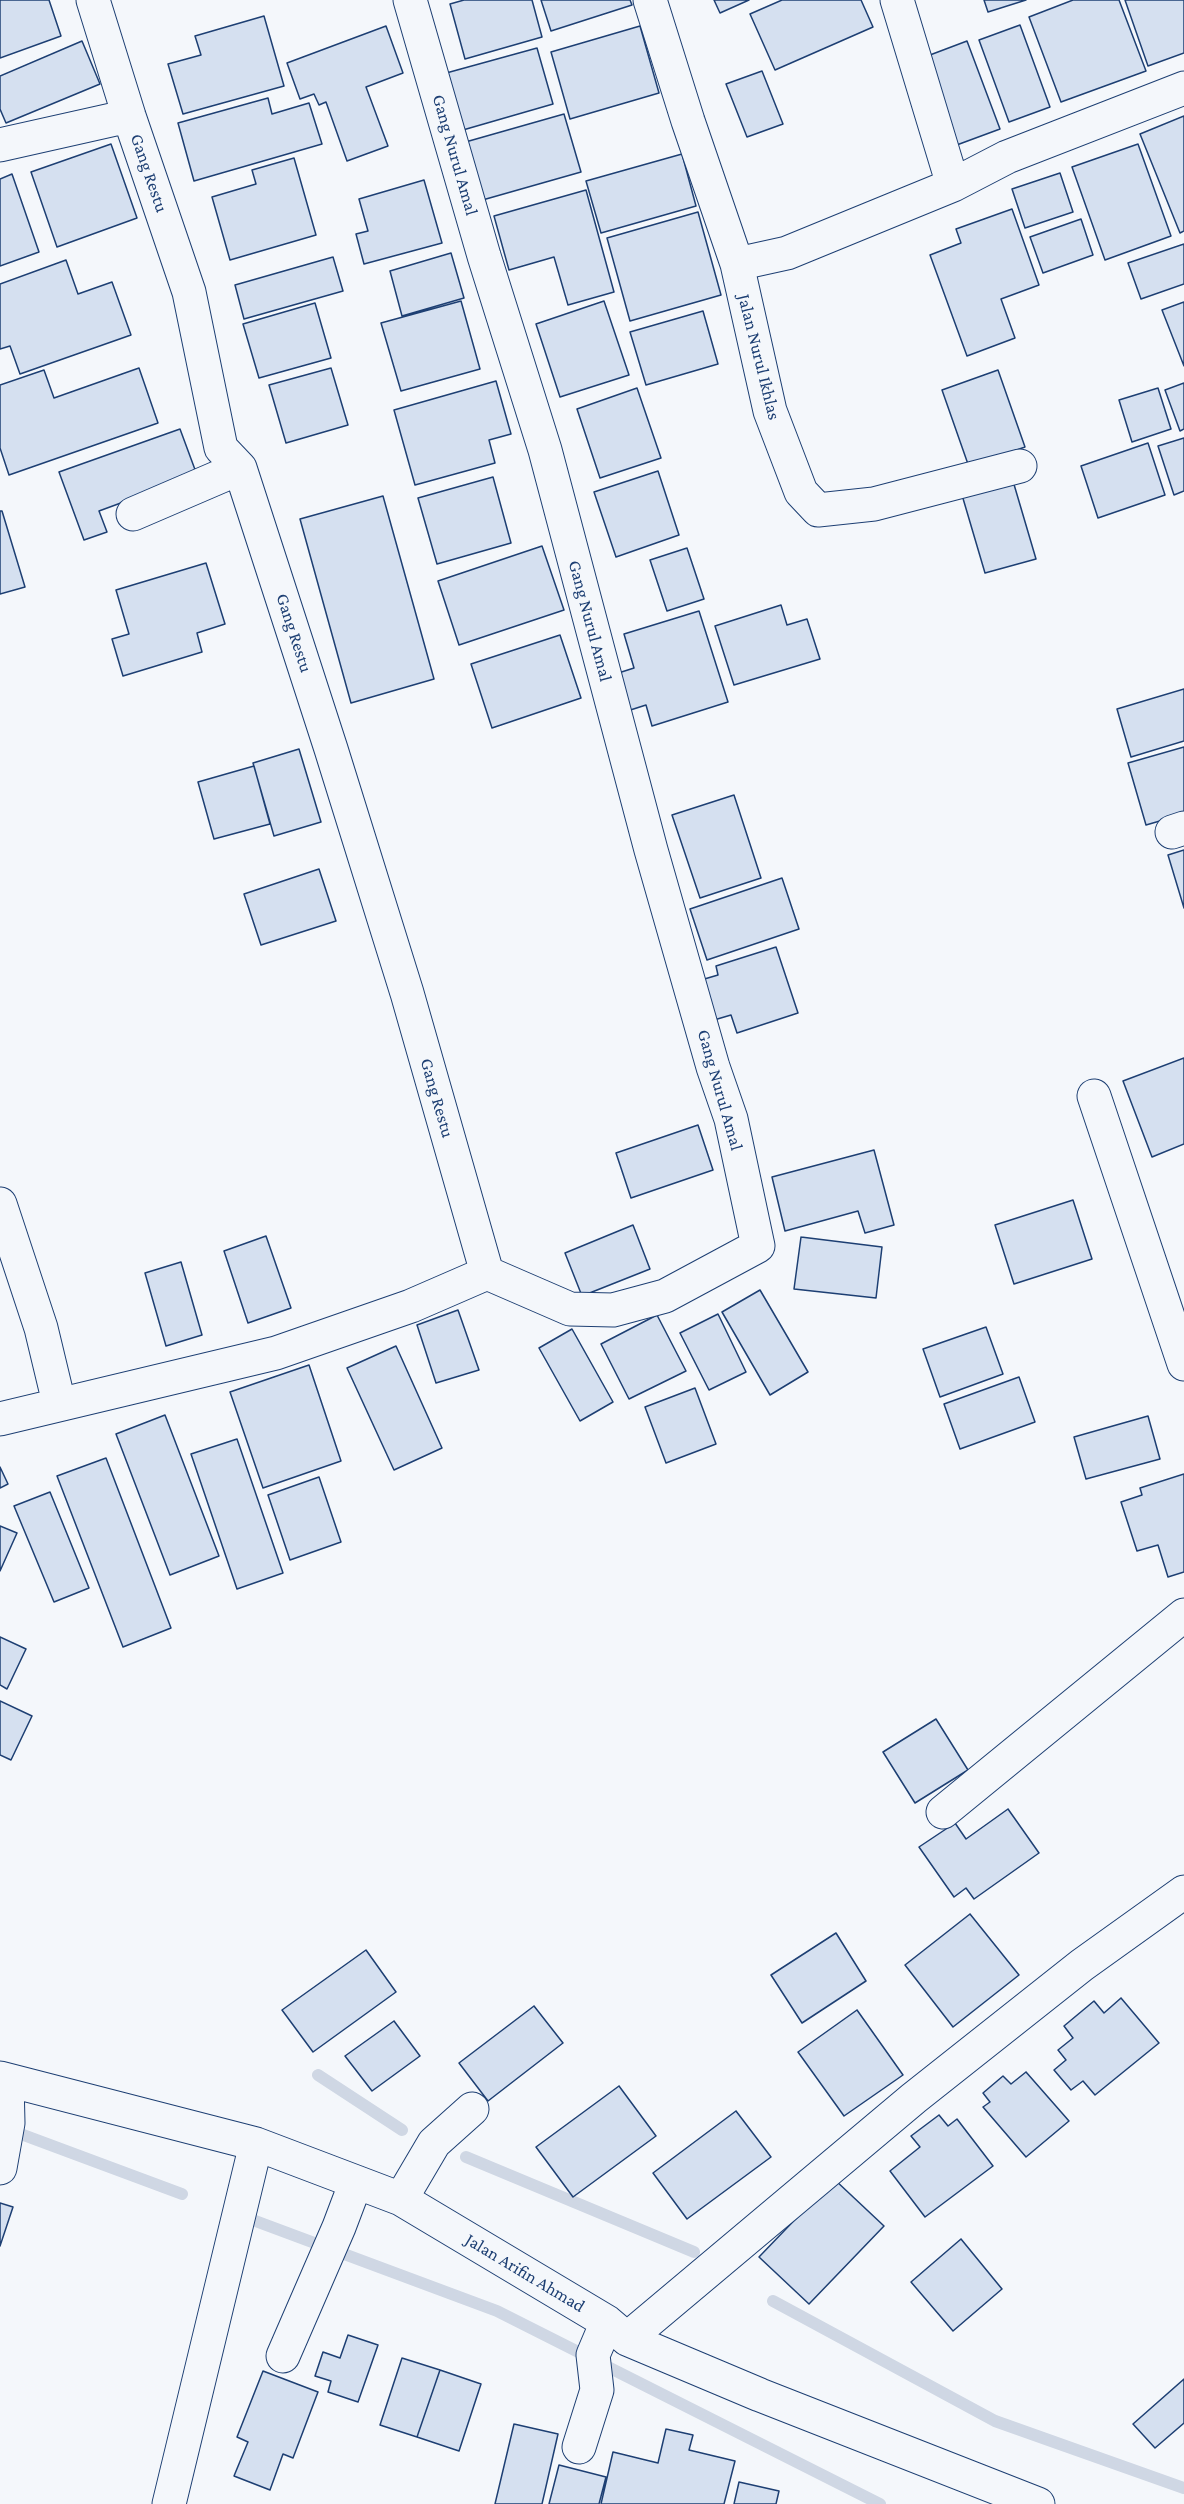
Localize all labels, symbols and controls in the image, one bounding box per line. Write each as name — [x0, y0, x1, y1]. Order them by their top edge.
street label: Gang Nurul Amal — [427, 92, 483, 218]
street label: Gang Restu — [125, 131, 173, 215]
street label: Jalan Nurul Ikhlas — [733, 292, 785, 422]
street label: Gang Nurul Amal — [563, 558, 617, 684]
street label: Gang Restu — [271, 591, 317, 675]
street label: Gang Nurul Amal — [692, 1027, 748, 1153]
street label: Gang Restu — [415, 1056, 459, 1140]
street label: Jalan Arifin Ahmad — [461, 2229, 589, 2317]

